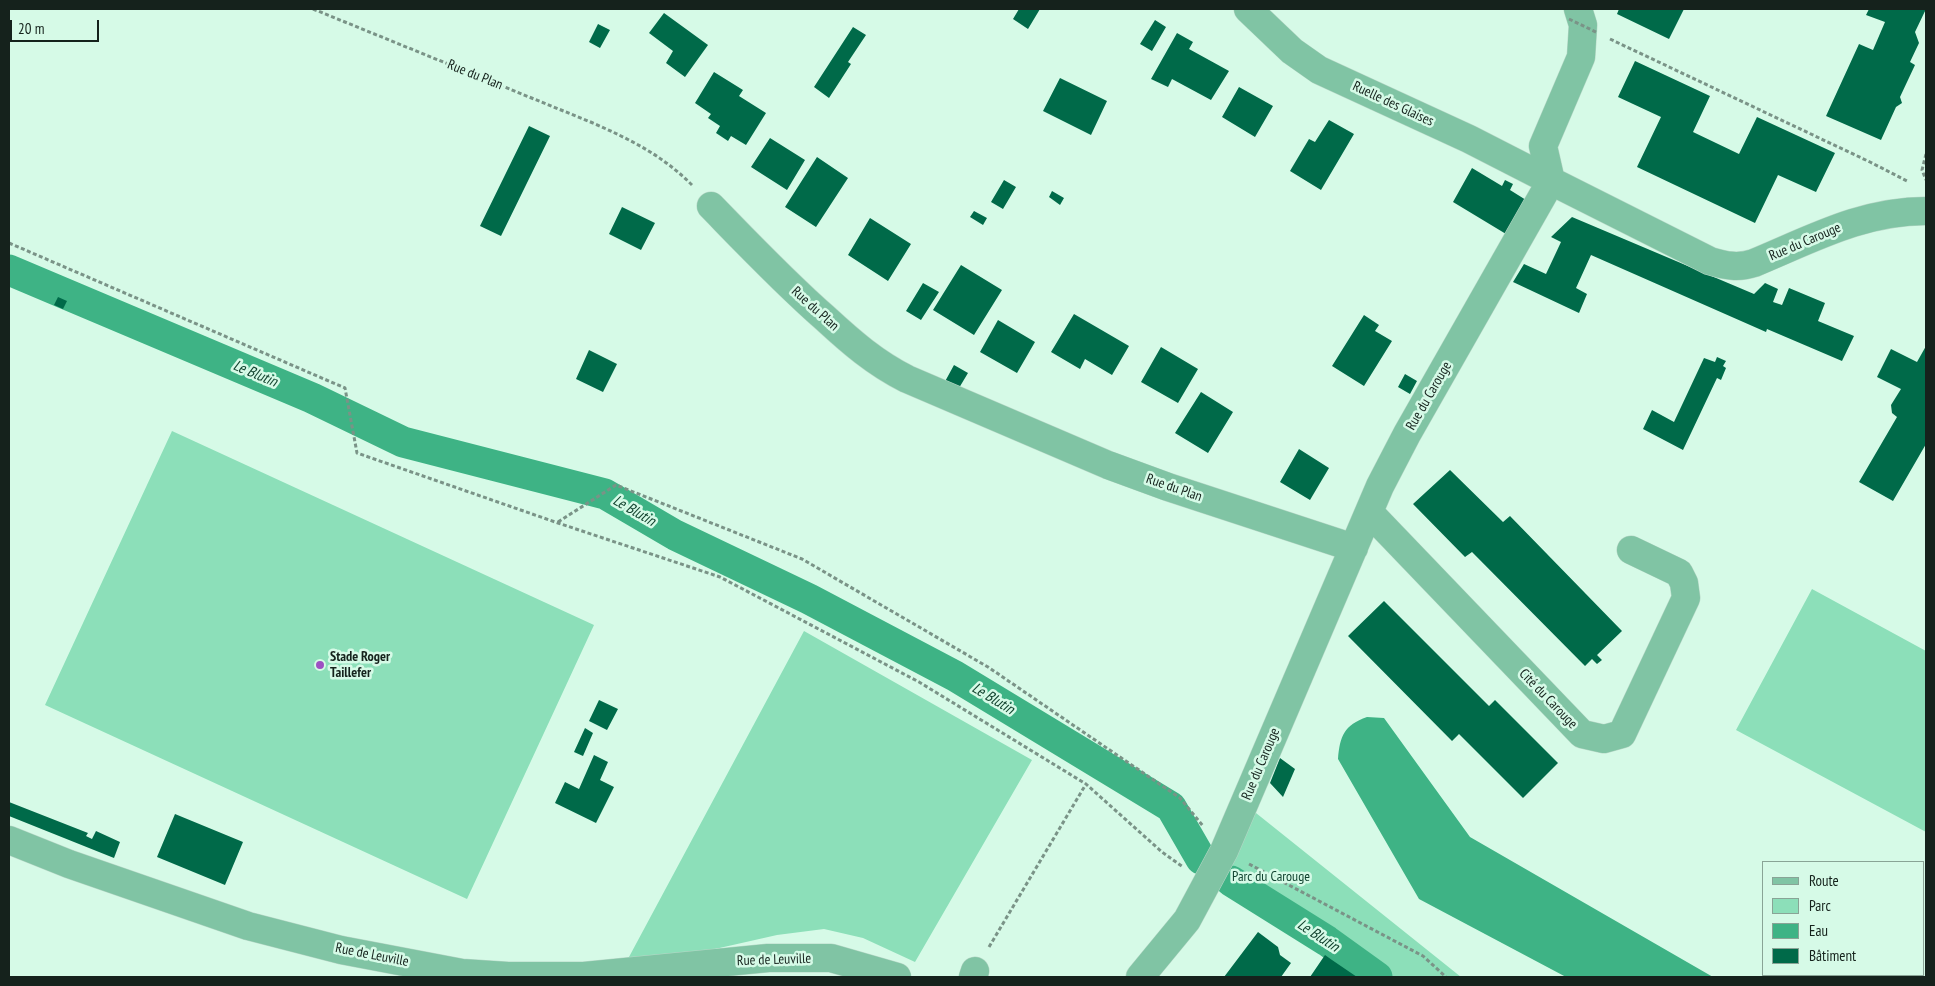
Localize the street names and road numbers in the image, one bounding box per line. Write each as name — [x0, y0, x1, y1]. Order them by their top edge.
street label: Rue du Plan — [445, 56, 505, 94]
street label: Ruelle des Glaises — [1350, 78, 1436, 130]
street label: Rue du Carouge — [1767, 219, 1843, 265]
street label: Rue du Plan — [788, 283, 842, 335]
street label: Rue du Carouge — [1403, 359, 1455, 433]
street label: Rue du Plan — [1144, 471, 1204, 505]
street label: Cité du Carouge — [1515, 666, 1581, 732]
street label: Rue du Carouge — [1238, 726, 1284, 802]
street label: Rue de Leuville — [334, 940, 410, 970]
street label: Rue de Leuville — [737, 950, 811, 970]

